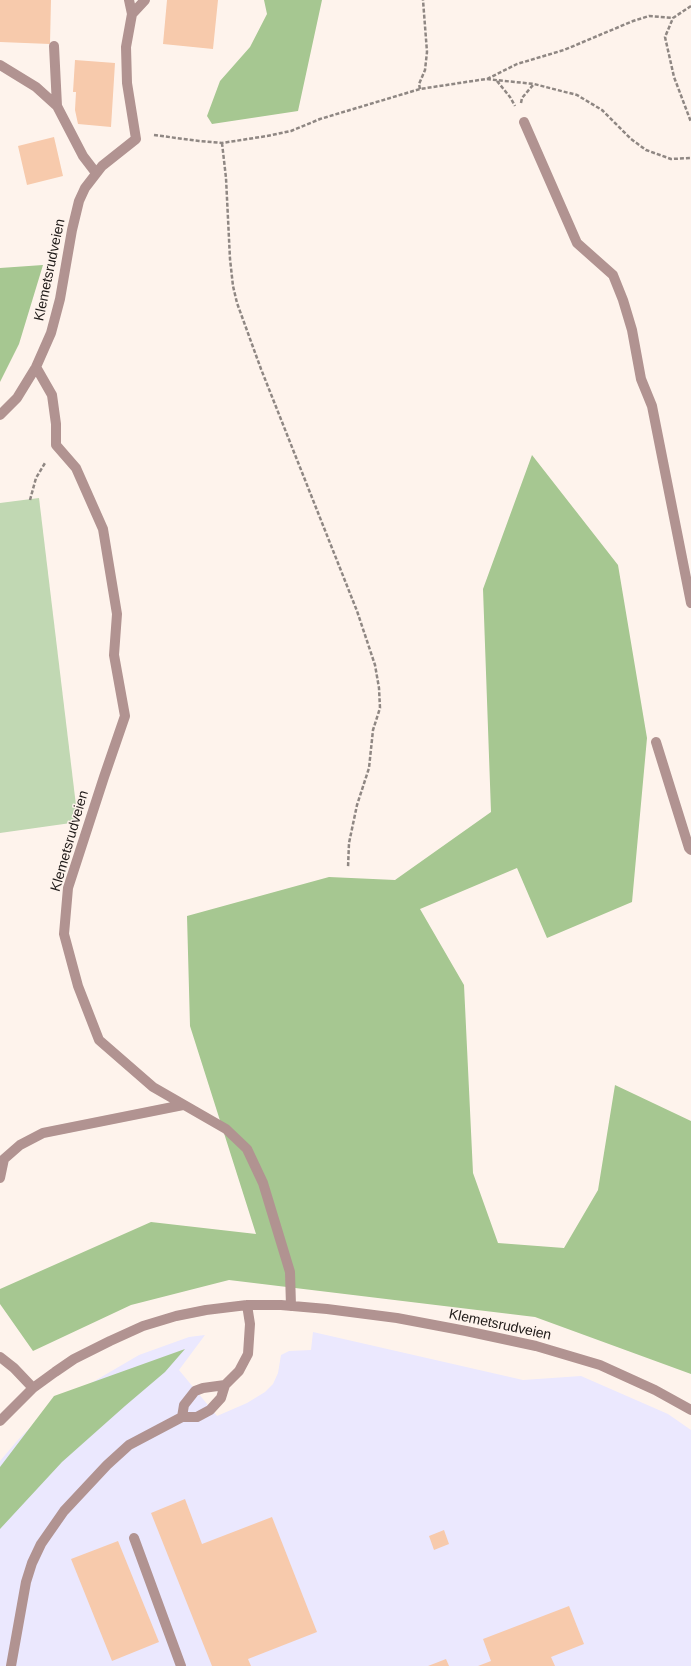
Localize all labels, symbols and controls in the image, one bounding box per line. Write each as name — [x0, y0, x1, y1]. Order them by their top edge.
street label: Klemetsrudveien — [31, 217, 69, 323]
street label: Klemetsrudveien — [48, 789, 92, 893]
street label: Klemetsrudveien — [447, 1306, 553, 1344]

